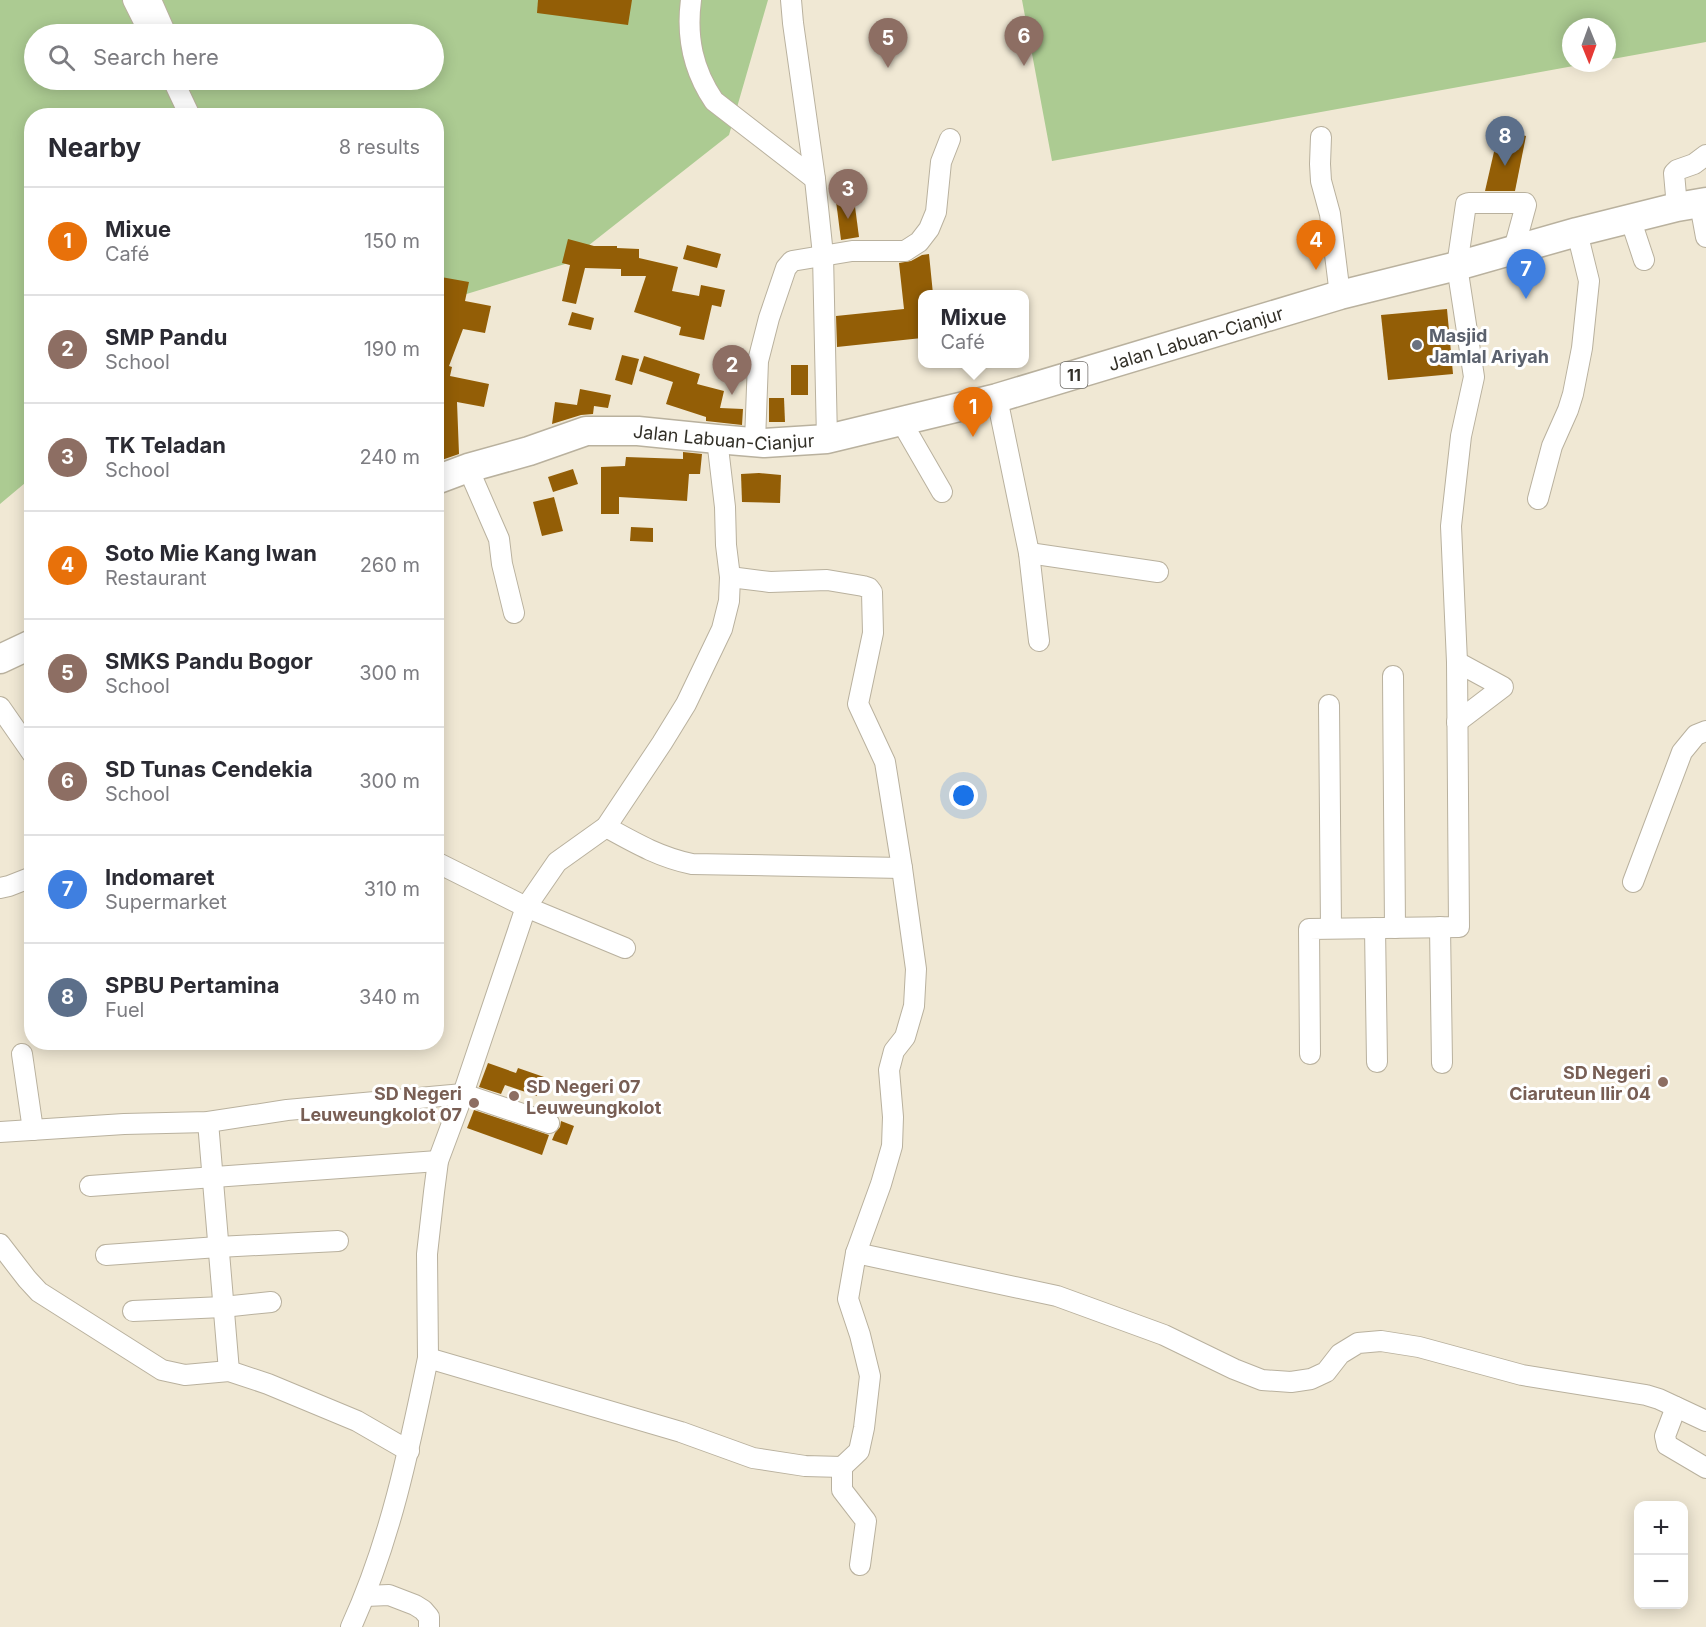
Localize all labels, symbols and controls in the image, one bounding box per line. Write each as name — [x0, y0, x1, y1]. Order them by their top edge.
pin: 6 — [1004, 16, 1044, 66]
north arrow — [1562, 18, 1616, 72]
pin: 5 — [868, 19, 908, 68]
search box — [24, 24, 444, 90]
icon: search — [45, 41, 78, 74]
text: Search here — [93, 44, 219, 70]
pin: 8 — [1486, 116, 1524, 166]
text: Nearby — [48, 132, 141, 163]
text: 8 results — [339, 135, 420, 159]
pin: 3 — [828, 170, 868, 219]
text: Mixue — [105, 216, 171, 242]
pin: 4 — [1296, 220, 1336, 270]
text: 1 — [63, 229, 72, 253]
text: 150 m — [364, 229, 420, 253]
text: Café — [105, 242, 149, 266]
pin: 7 — [1506, 250, 1546, 299]
popup — [918, 290, 1029, 368]
street label: Jalan Labuan-Cianjur — [1106, 302, 1286, 374]
text: Mixue — [940, 304, 1007, 330]
text: SMP Pandu — [105, 324, 227, 350]
place label: Masjid Jamlal Ariyah — [1429, 325, 1549, 367]
text: Café — [940, 330, 985, 354]
text: 2 — [61, 337, 74, 361]
text: 190 m — [364, 337, 420, 361]
marker: Masjid Jamlal Ariyah — [1410, 338, 1424, 352]
pin: 2 — [712, 346, 752, 395]
text: School — [105, 350, 170, 374]
road number: 11 — [1060, 362, 1088, 388]
pin: 1 — [954, 388, 992, 437]
street label: Jalan Labuan-Cianjur — [632, 420, 815, 454]
text: TK Teladan — [105, 432, 226, 458]
text: 3 — [61, 445, 74, 469]
text: 240 m — [359, 445, 420, 469]
text: School — [105, 458, 170, 482]
text: Soto Mie Kang Iwan — [105, 540, 317, 566]
text: 4 — [61, 553, 74, 577]
text: 260 m — [360, 553, 420, 577]
text: Restaurant — [105, 566, 207, 590]
text: SMKS Pandu Bogor — [105, 648, 313, 674]
text: 5 — [61, 661, 74, 685]
text: 300 m — [359, 661, 420, 685]
text: School — [105, 674, 170, 698]
text: SD Tunas Cendekia — [105, 756, 313, 782]
text: 6 — [61, 769, 74, 793]
text: 300 m — [359, 769, 420, 793]
your location — [949, 781, 978, 810]
text: School — [105, 782, 170, 806]
text: Indomaret — [105, 864, 215, 890]
text: 7 — [62, 877, 73, 901]
text: 310 m — [364, 877, 420, 901]
text: Supermarket — [105, 890, 227, 914]
text: SPBU Pertamina — [105, 972, 280, 998]
text: 8 — [61, 985, 74, 1009]
text: 340 m — [359, 985, 420, 1009]
text: Fuel — [105, 998, 144, 1022]
place label: SD Negeri Ciaruteun Ilir 04 — [1509, 1062, 1651, 1104]
marker: SD Negeri Ciaruteun Ilir 04 — [1656, 1075, 1670, 1089]
place label: SD Negeri 07 Leuweungkolot — [526, 1076, 662, 1118]
place label: SD Negeri Leuweungkolot 07 — [300, 1083, 462, 1125]
marker: SD Negeri 07 Leuweungkolot — [507, 1089, 521, 1103]
marker: SD Negeri Leuweungkolot 07 — [467, 1096, 481, 1110]
map controls — [1634, 1501, 1688, 1609]
button: + — [1634, 1501, 1688, 1555]
button: − — [1634, 1555, 1688, 1609]

